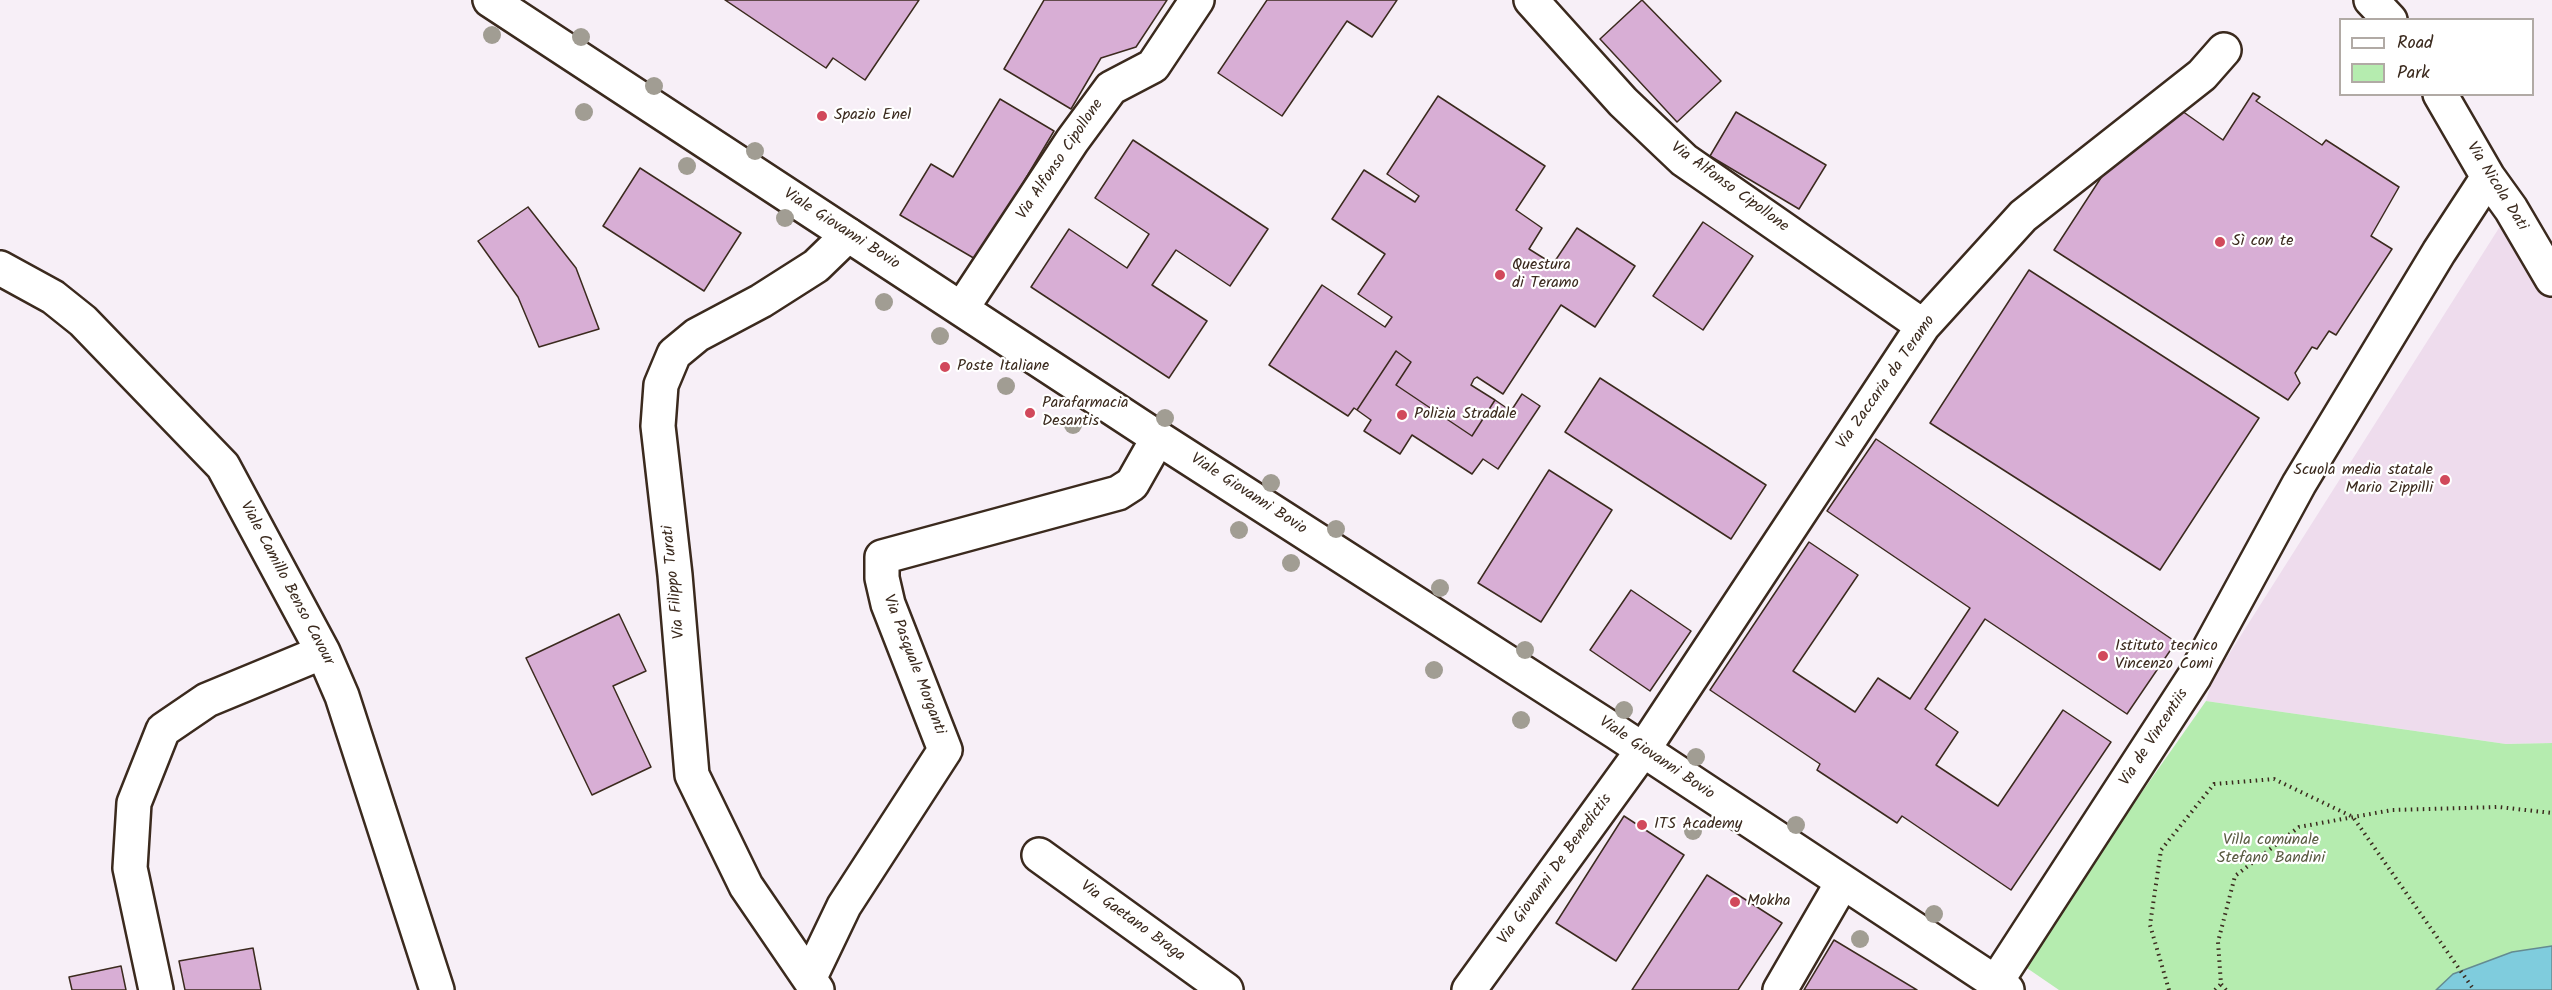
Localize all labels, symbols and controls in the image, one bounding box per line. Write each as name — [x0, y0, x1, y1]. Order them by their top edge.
legend — [2339, 18, 2534, 96]
text: Road — [2397, 29, 2433, 58]
text: Park — [2397, 59, 2430, 88]
street label: Via Alfonso Cipollone — [1014, 96, 1108, 224]
place label: Spazio Enel — [834, 106, 911, 126]
marker: Spazio Enel — [815, 109, 829, 123]
street label: Via Alfonso Cipollone — [1666, 139, 1792, 237]
street label: Via Nicola Dati — [2461, 139, 2531, 235]
street label: Viale Giovanni Bovio — [779, 185, 903, 275]
place label: Sì con te — [2232, 232, 2293, 252]
marker: Sì con te — [2213, 235, 2227, 249]
place label: Questura di Teramo — [1512, 256, 1579, 294]
marker: Questura di Teramo — [1493, 268, 1507, 282]
street label: Via Zaccaria da Teramo — [1834, 312, 1940, 454]
place label: Poste Italiane — [957, 357, 1049, 377]
marker: Poste Italiane — [938, 360, 952, 374]
place label: Parafarmacia Desantis — [1042, 394, 1128, 432]
place label: Polizia Stradale — [1414, 405, 1517, 425]
marker: Parafarmacia Desantis — [1023, 406, 1037, 420]
marker: Polizia Stradale — [1395, 408, 1409, 422]
street label: Viale Giovanni Bovio — [1186, 450, 1310, 540]
place label: Scuola media statale Mario Zippilli — [2294, 461, 2433, 499]
marker: Scuola media statale Mario Zippilli — [2438, 473, 2452, 487]
street label: Viale Camillo Benso Cavour — [235, 499, 337, 669]
street label: Via Filippo Turati — [659, 524, 691, 640]
street label: Via Pasquale Morganti — [877, 592, 949, 738]
place label: Istituto tecnico Vincenzo Comi — [2115, 637, 2218, 675]
marker: Istituto tecnico Vincenzo Comi — [2096, 649, 2110, 663]
street label: Via de Vincentiis — [2116, 686, 2194, 790]
street label: Viale Giovanni Bovio — [1595, 713, 1717, 805]
street label: Via Giovanni De Benedictis — [1495, 791, 1617, 949]
place label: ITS Academy — [1654, 815, 1742, 835]
marker: ITS Academy — [1635, 818, 1649, 832]
park label: Villa comunale Stefano Bandini — [2217, 831, 2325, 869]
street label: Via Gaetano Braga — [1076, 878, 1188, 966]
place label: Mokha — [1747, 892, 1790, 912]
marker: Mokha — [1728, 895, 1742, 909]

